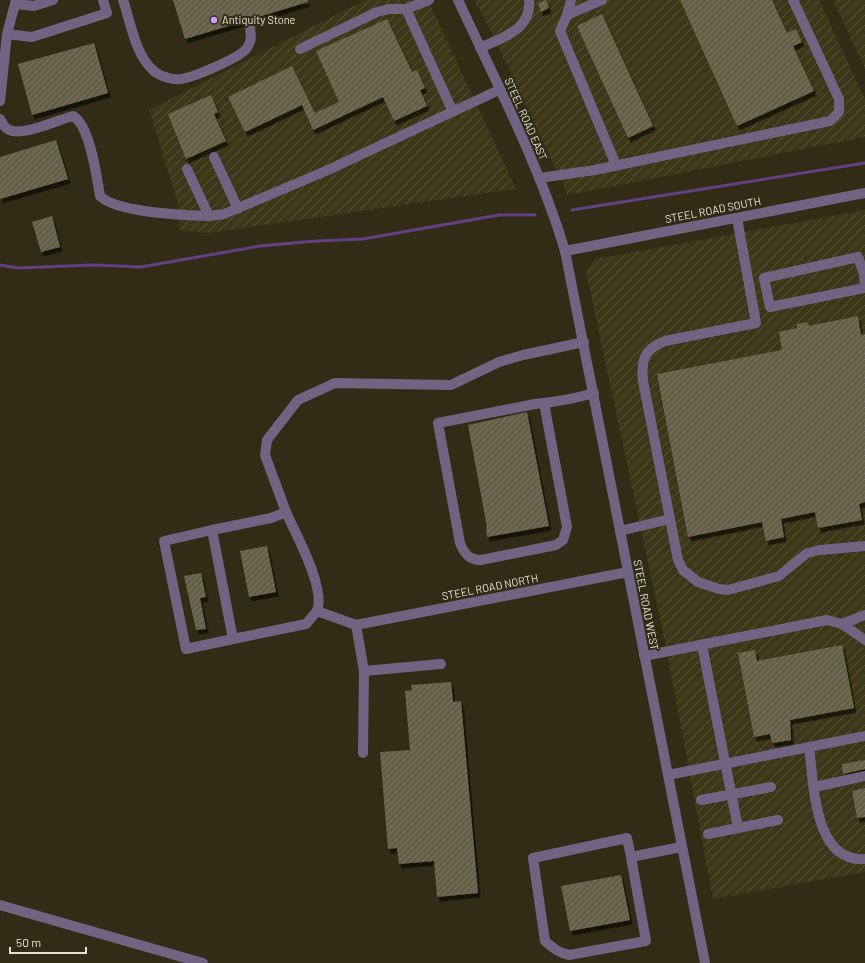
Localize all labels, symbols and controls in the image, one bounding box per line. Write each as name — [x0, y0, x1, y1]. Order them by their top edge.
place label: Antiquity Stone — [222, 13, 296, 26]
marker: Antiquity Stone — [209, 15, 219, 25]
street label: STEEL ROAD EAST — [502, 76, 550, 162]
street label: STEEL ROAD SOUTH — [664, 194, 762, 225]
street label: STEEL ROAD WEST — [631, 558, 662, 651]
street label: STEEL ROAD NORTH — [441, 571, 539, 602]
scale bar — [10, 929, 86, 955]
text: 50 m — [16, 935, 41, 949]

